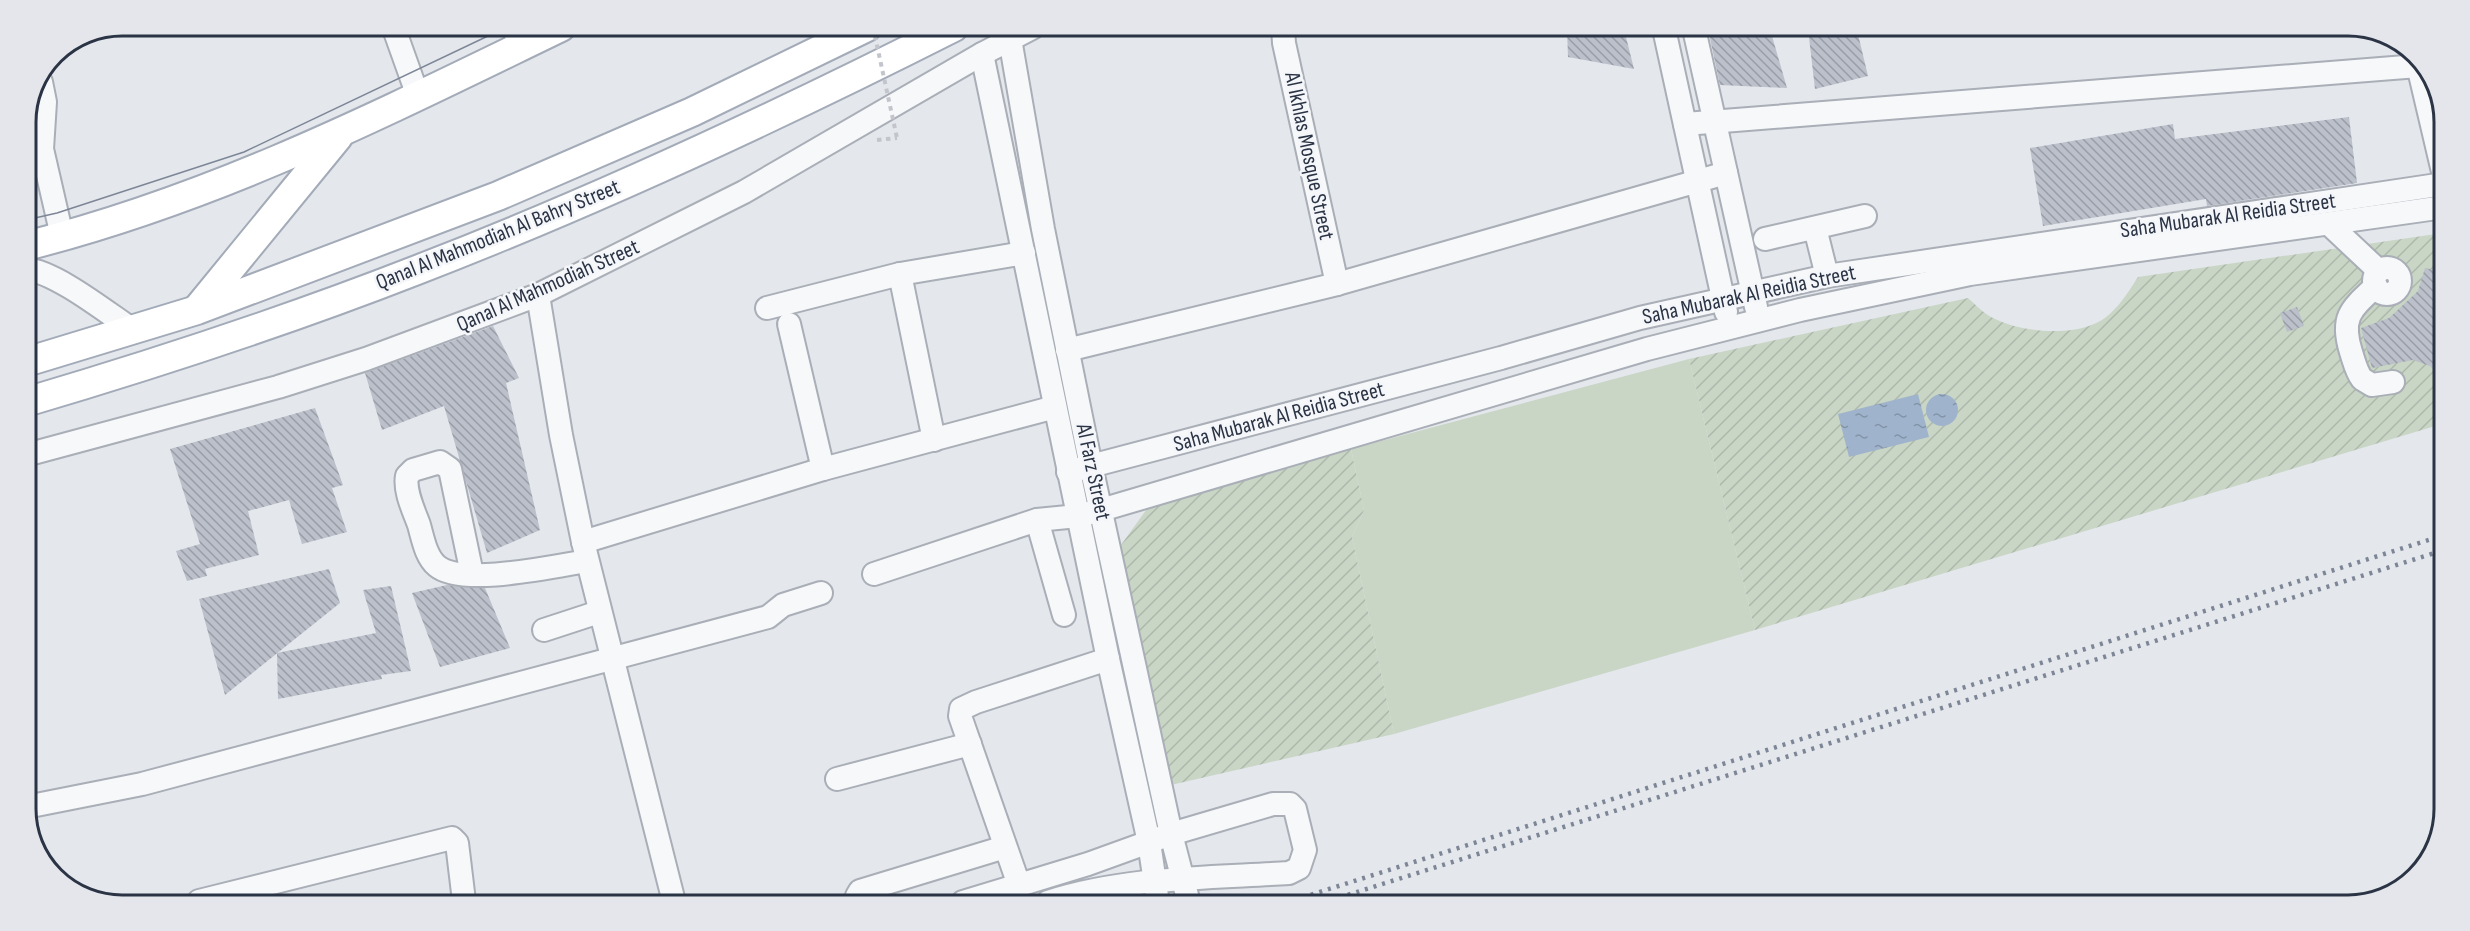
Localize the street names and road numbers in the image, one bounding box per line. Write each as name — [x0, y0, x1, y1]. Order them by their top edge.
street label: Al Ikhlas Mosque Street — [1278, 69, 1340, 243]
street label: Qanal Al Mahmodiah Al Bahry Street — [372, 174, 624, 296]
street label: Saha Mubarak Al Reidia Street — [2119, 187, 2338, 244]
street label: Qanal Al Mahmodiah Street — [452, 233, 644, 338]
street label: Saha Mubarak Al Reidia Street — [1640, 259, 1858, 331]
street label: Saha Mubarak Al Reidia Street — [1171, 376, 1388, 458]
street label: Al Farz Street — [1069, 420, 1116, 523]

